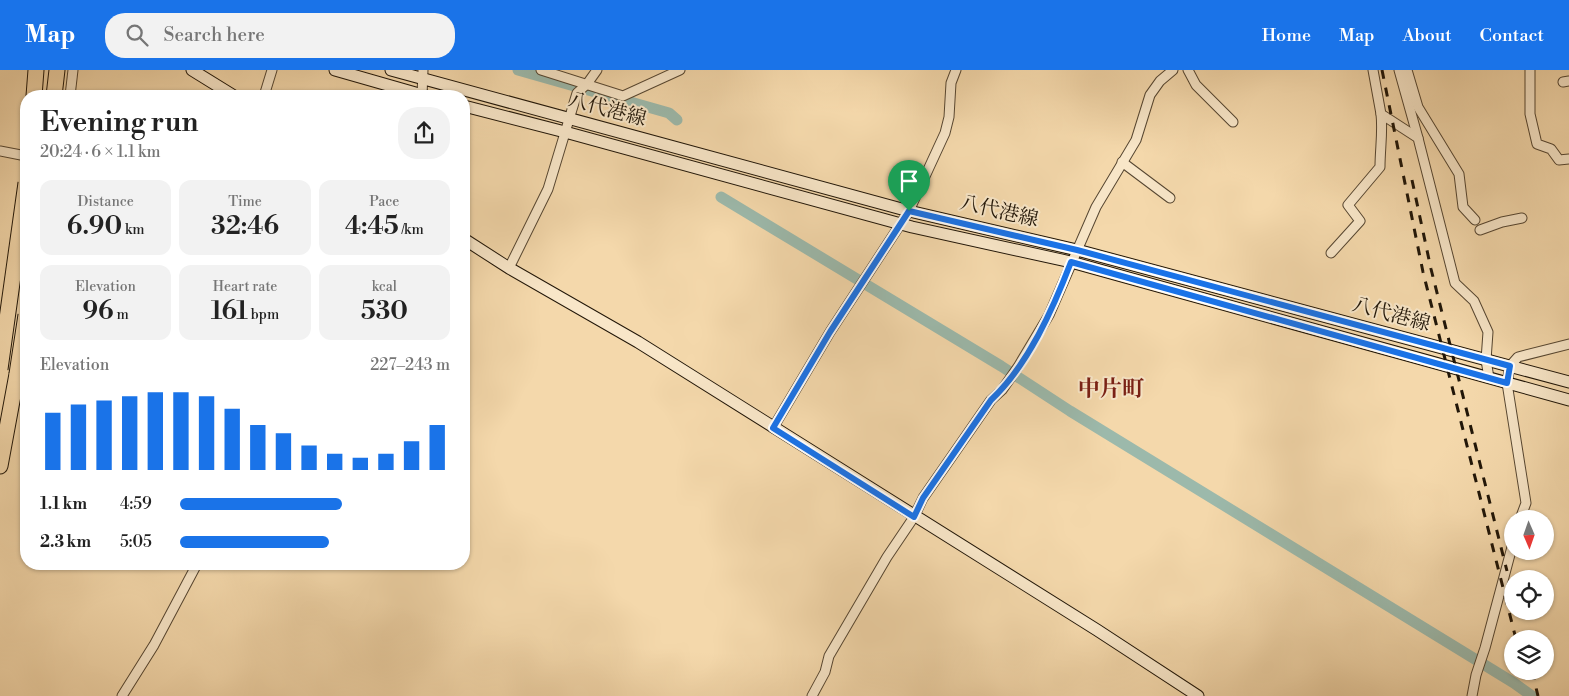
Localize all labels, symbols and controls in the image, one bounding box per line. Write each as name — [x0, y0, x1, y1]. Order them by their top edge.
search box — [105, 13, 455, 58]
text: Map — [25, 20, 75, 50]
icon: search — [123, 21, 151, 49]
text: Search here — [163, 23, 265, 47]
text: Home — [1262, 24, 1311, 47]
text: Map — [1339, 24, 1375, 47]
text: About — [1403, 24, 1452, 47]
text: Contact — [1480, 24, 1544, 47]
street label: 八代港線 — [565, 88, 649, 132]
text: Evening run — [40, 105, 199, 140]
button: share — [398, 107, 450, 159]
text: 20:24 · 6 × 1.1 km — [40, 142, 160, 162]
pin — [888, 160, 930, 211]
icon: arrive — [895, 167, 923, 195]
street label: 八代港線 — [957, 191, 1041, 233]
text: Distance — [77, 193, 134, 211]
text: Time — [228, 193, 262, 211]
text: Pace — [369, 193, 399, 211]
text: 6.90 — [67, 211, 122, 242]
text: 32:46 — [211, 211, 279, 242]
text: 4:45 — [345, 211, 399, 242]
text: km — [122, 221, 145, 239]
text: /km — [399, 221, 424, 239]
text: Elevation — [75, 278, 136, 296]
text: Heart rate — [213, 278, 277, 296]
text: kcal — [372, 278, 397, 296]
street label: 八代港線 — [1349, 293, 1433, 337]
text: 96 — [83, 296, 114, 327]
text: 161 — [211, 296, 248, 327]
text: 530 — [361, 296, 408, 327]
text: m — [114, 306, 129, 324]
text: bpm — [248, 306, 279, 324]
text: Elevation — [40, 355, 109, 375]
text: 227–243 m — [370, 355, 450, 375]
district label: 中片町 — [1078, 376, 1144, 403]
text: 1.1 km — [40, 494, 87, 514]
text: 4:59 — [120, 494, 152, 514]
north arrow — [1504, 510, 1554, 560]
map controls — [1504, 510, 1554, 680]
text: 2.3 km — [40, 532, 91, 552]
text: 5:05 — [120, 532, 152, 552]
button: locate — [1504, 570, 1554, 620]
button: layers — [1504, 630, 1554, 680]

